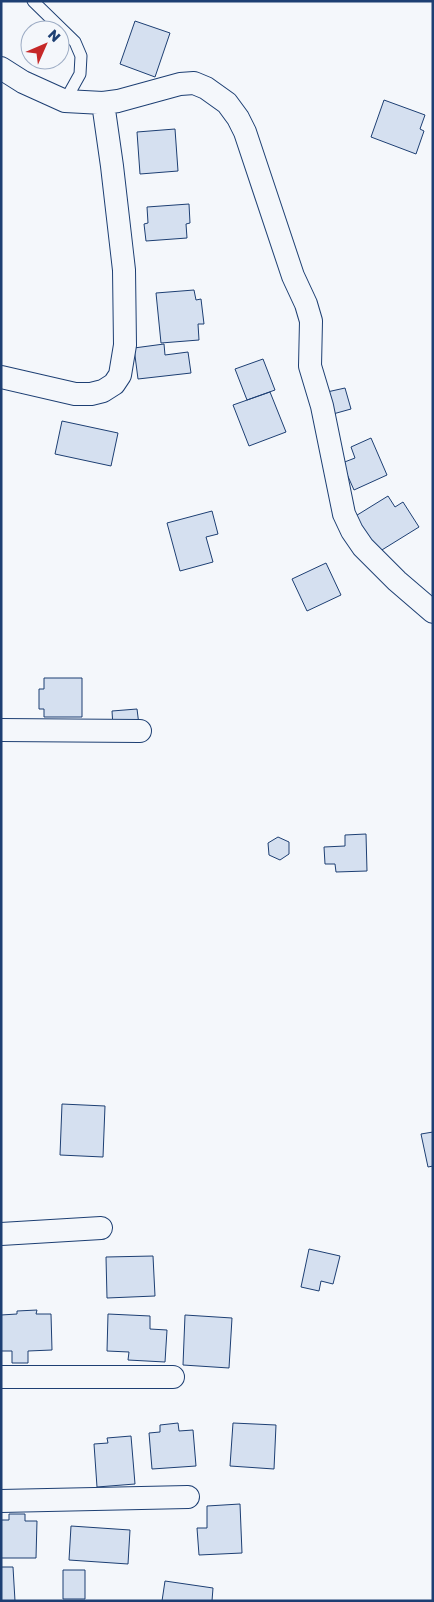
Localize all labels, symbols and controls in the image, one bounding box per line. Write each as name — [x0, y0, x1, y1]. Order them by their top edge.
north arrow — [20, 20, 70, 70]
text: N — [45, 26, 64, 45]

